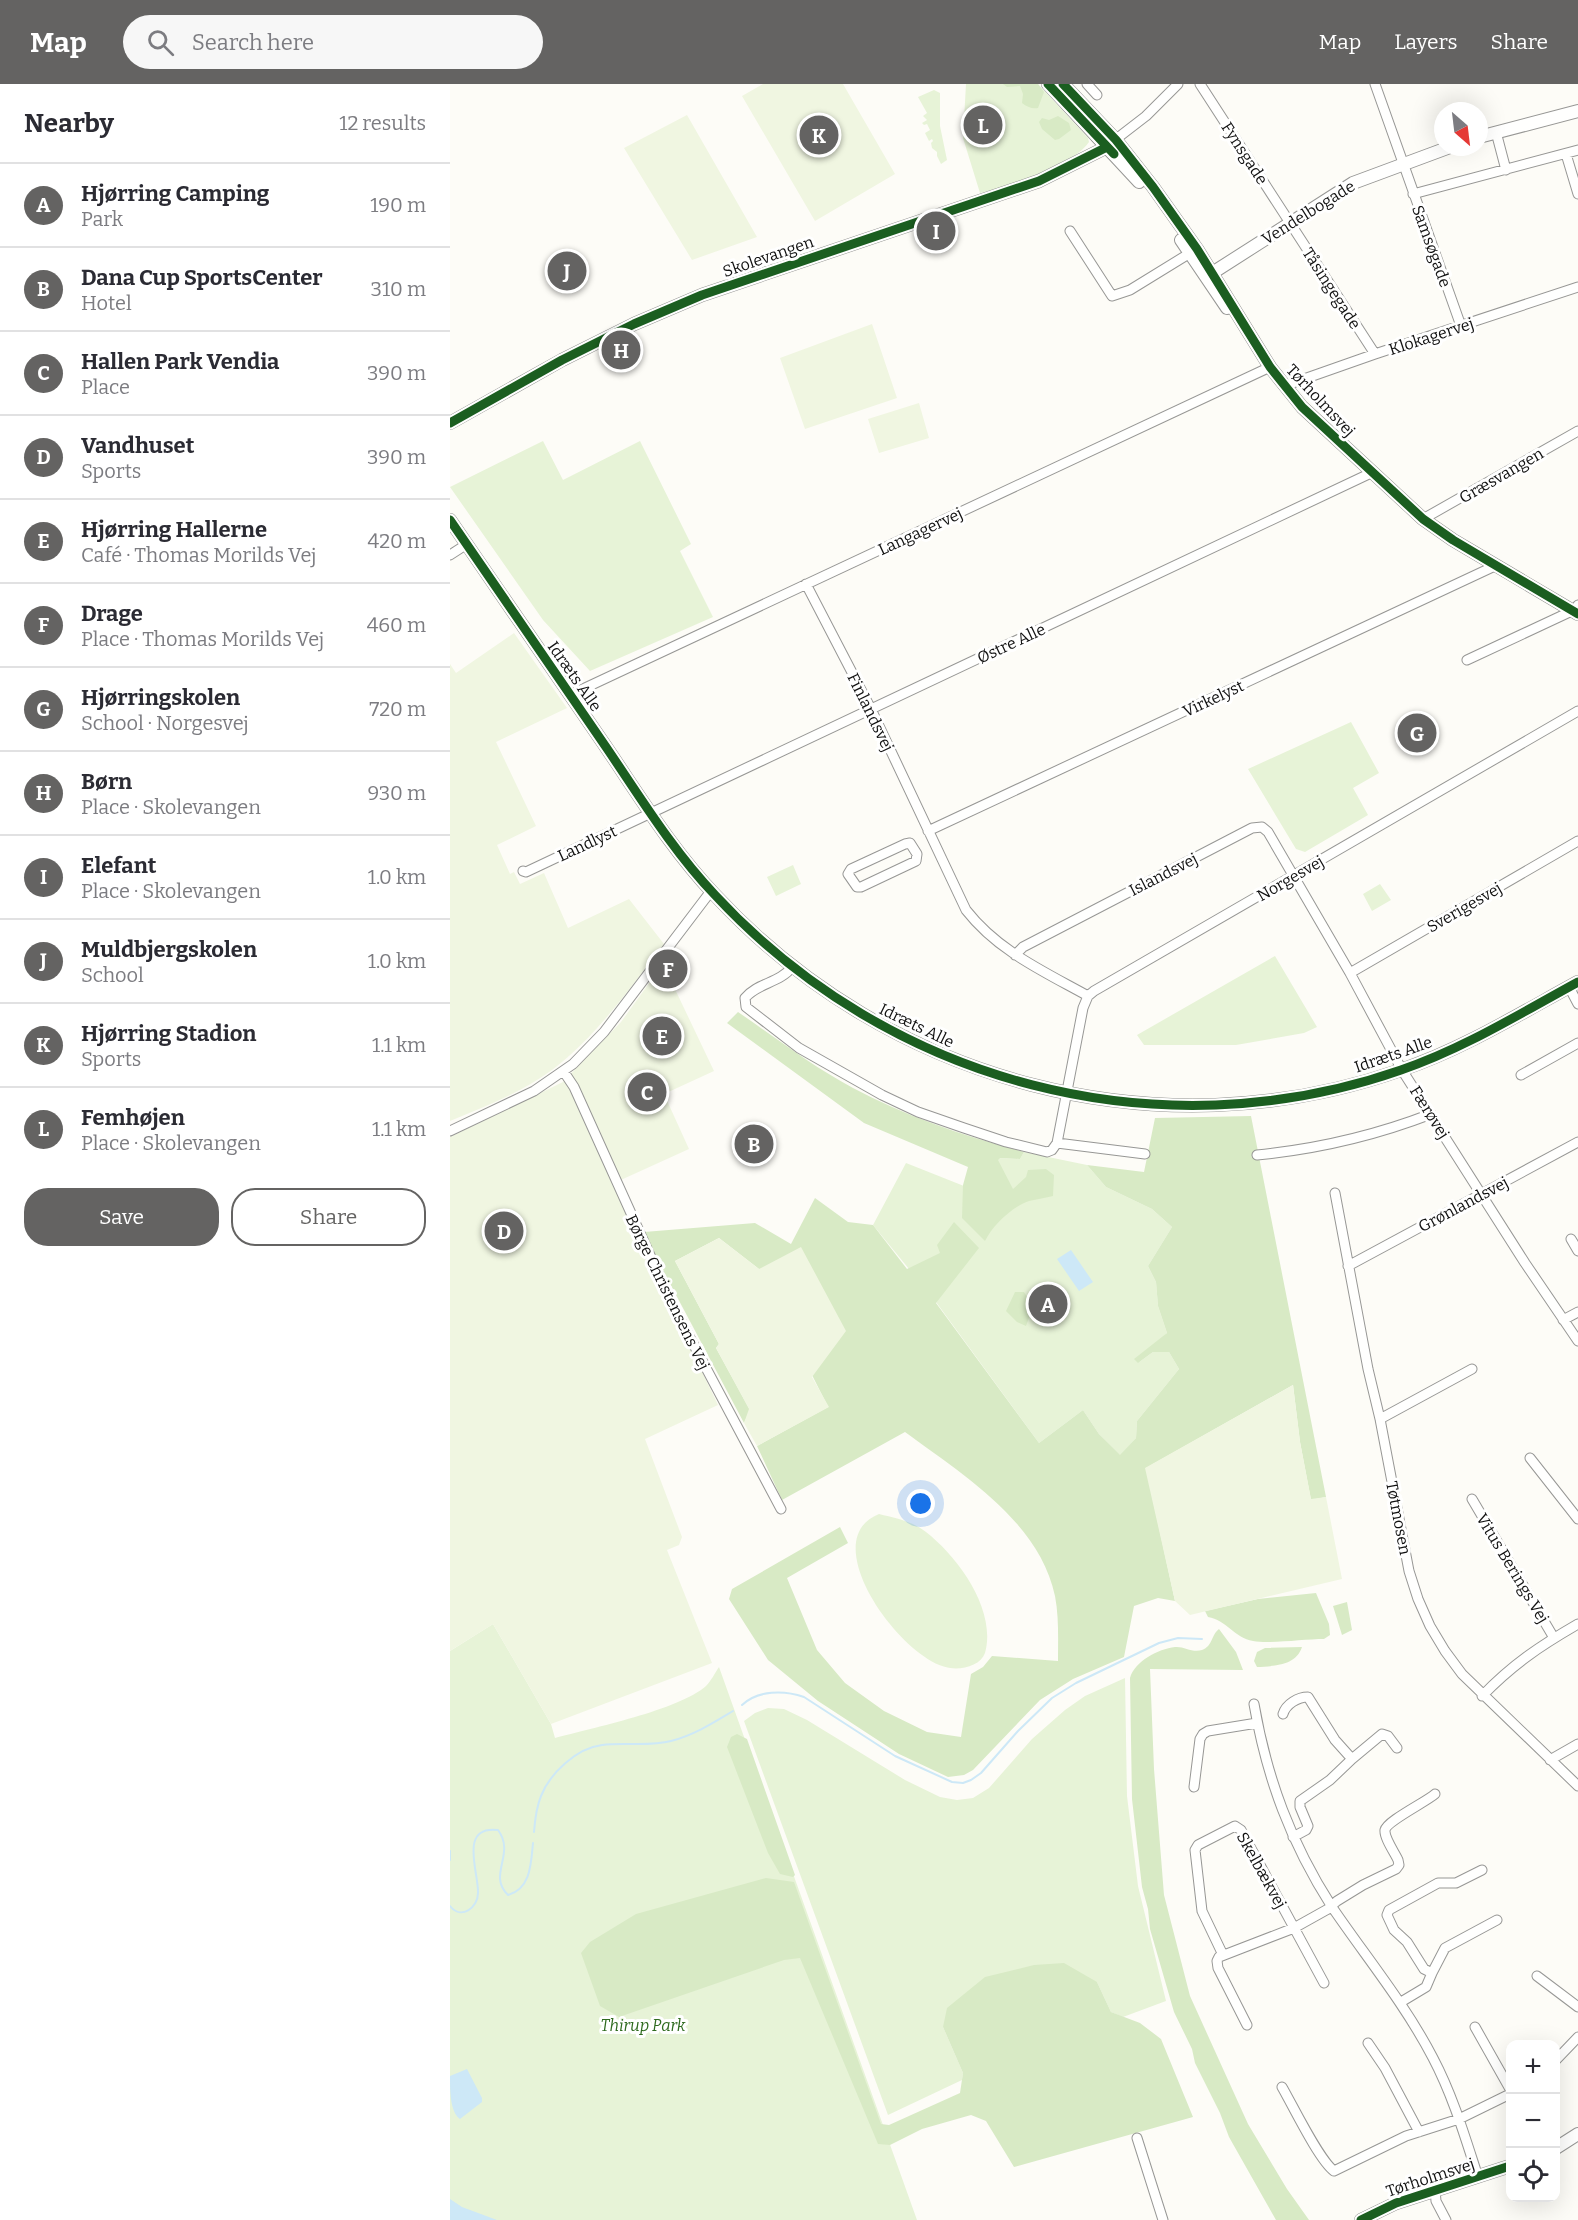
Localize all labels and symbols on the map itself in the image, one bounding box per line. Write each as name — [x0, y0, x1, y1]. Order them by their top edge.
pin: L — [964, 102, 1002, 147]
north arrow — [1434, 102, 1488, 156]
pin: K — [800, 112, 838, 158]
street label: Fynsgade — [1217, 118, 1272, 188]
street label: Vendelbogade — [1258, 176, 1358, 249]
street label: Samsøgade — [1408, 203, 1455, 290]
pin: I — [916, 208, 956, 254]
street label: Skolevangen — [720, 232, 816, 281]
street label: Tåsingegade — [1298, 244, 1365, 332]
pin: J — [548, 248, 586, 294]
street label: Klokagervej — [1386, 314, 1476, 359]
pin: H — [602, 328, 640, 372]
street label: Tørholmsvej — [1282, 360, 1359, 440]
street label: Græsvangen — [1456, 444, 1547, 507]
street label: Langagervej — [875, 504, 965, 559]
street label: Østre Alle — [974, 619, 1048, 667]
street label: Idræts Alle — [544, 638, 606, 715]
street label: Finlandsvej — [843, 670, 898, 754]
street label: Virkelyst — [1180, 676, 1247, 721]
pin: G — [1398, 710, 1436, 756]
street label: Landlyst — [555, 821, 620, 865]
street label: Islandsvej — [1126, 849, 1201, 900]
street label: Norgesvej — [1253, 852, 1327, 905]
street label: Sverigesvej — [1423, 878, 1505, 936]
pin: F — [648, 946, 688, 992]
street label: Idræts Alle — [876, 999, 957, 1052]
pin: E — [642, 1014, 682, 1058]
street label: Idræts Alle — [1352, 1032, 1434, 1077]
pin: C — [628, 1070, 666, 1114]
street label: Færøvej — [1406, 1082, 1453, 1142]
pin: B — [734, 1122, 774, 1166]
street label: Grønlandsvej — [1415, 1173, 1511, 1236]
pin: D — [484, 1208, 524, 1254]
street label: Børge Christensens Vej — [622, 1211, 713, 1373]
pin: A — [1028, 1282, 1068, 1326]
street label: Tøtmosen — [1382, 1480, 1415, 1557]
your location — [906, 1489, 935, 1518]
street label: Vitus Berings Vej — [1472, 1510, 1553, 1627]
street label: Skelbækvej — [1233, 1829, 1290, 1912]
park label: Thirup Park — [600, 2016, 686, 2035]
street label: Tørholmsvej — [1383, 2154, 1477, 2201]

